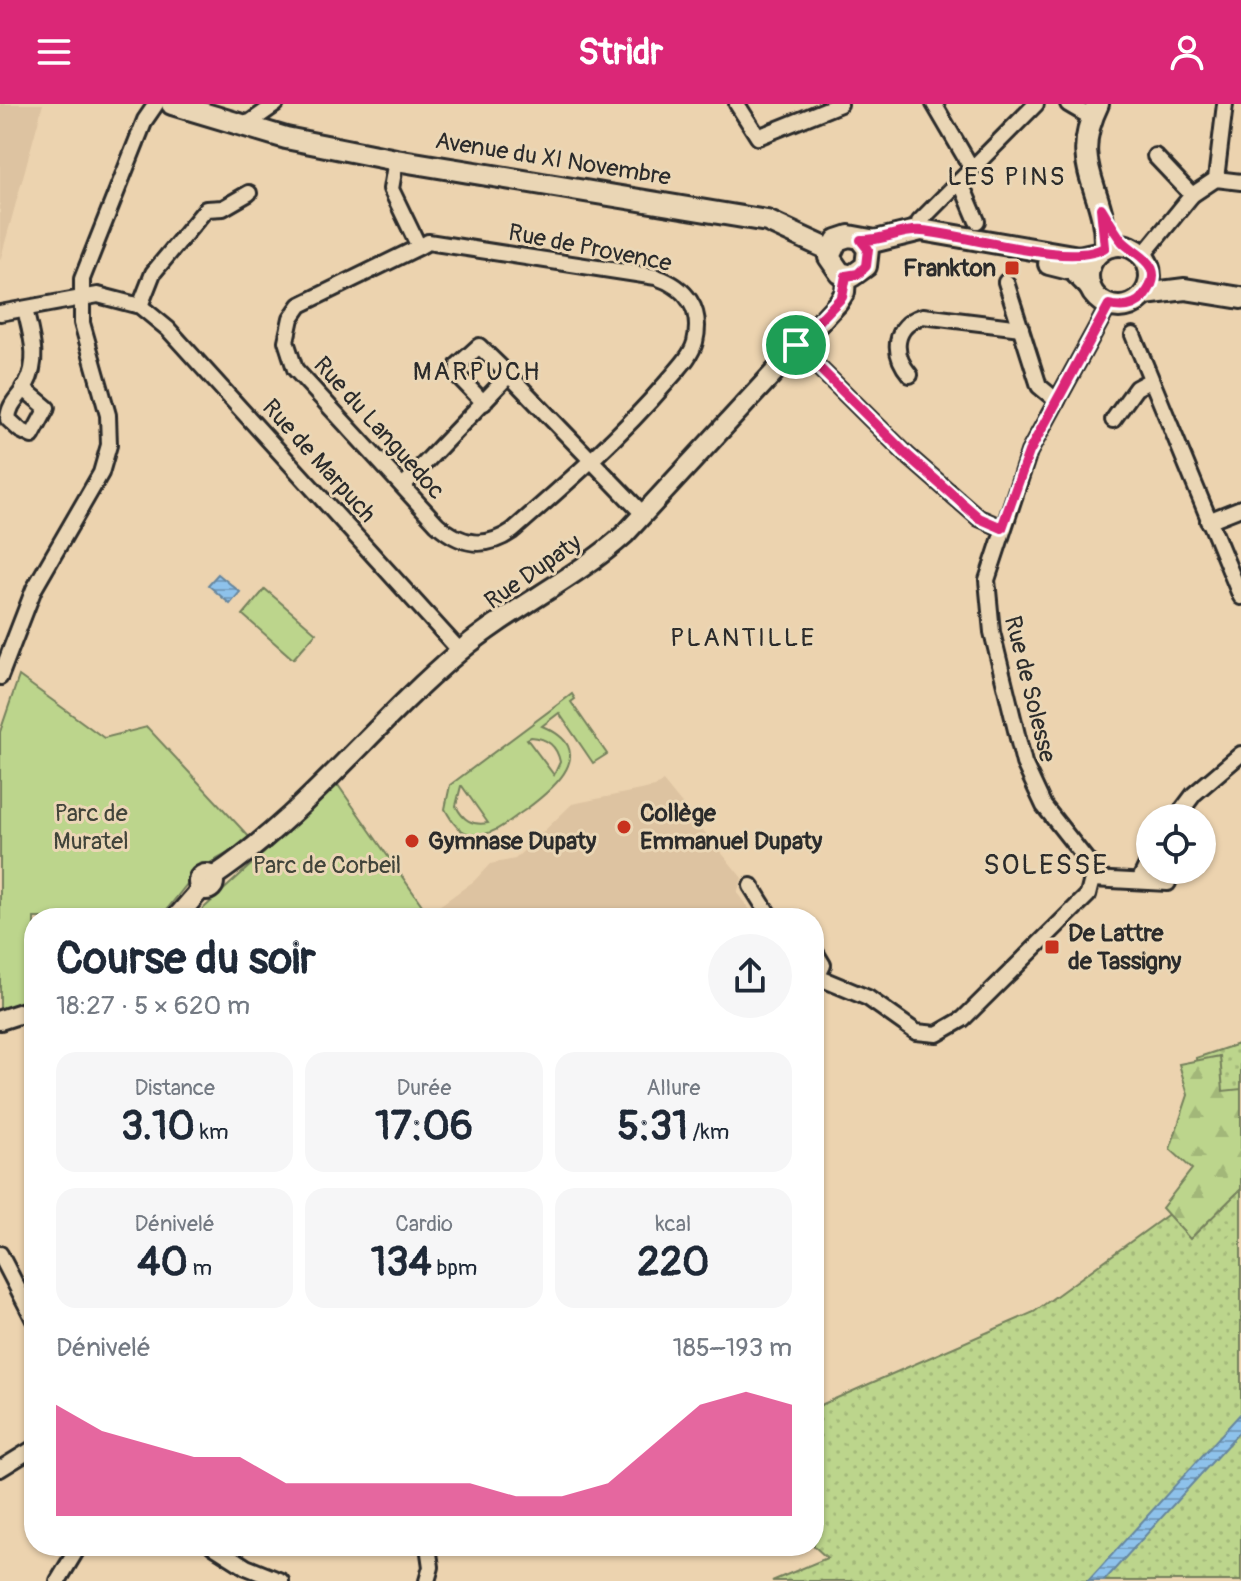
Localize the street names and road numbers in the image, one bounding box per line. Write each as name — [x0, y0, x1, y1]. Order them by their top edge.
street label: Avenue du XI Novembre — [433, 126, 673, 192]
street label: Rue de Provence — [506, 218, 674, 278]
street label: Rue du Languedoc — [307, 351, 451, 505]
street label: Rue de Marpuch — [256, 393, 382, 529]
street label: Rue Dupaty — [479, 528, 587, 616]
street label: Rue de Solesse — [998, 613, 1062, 765]

